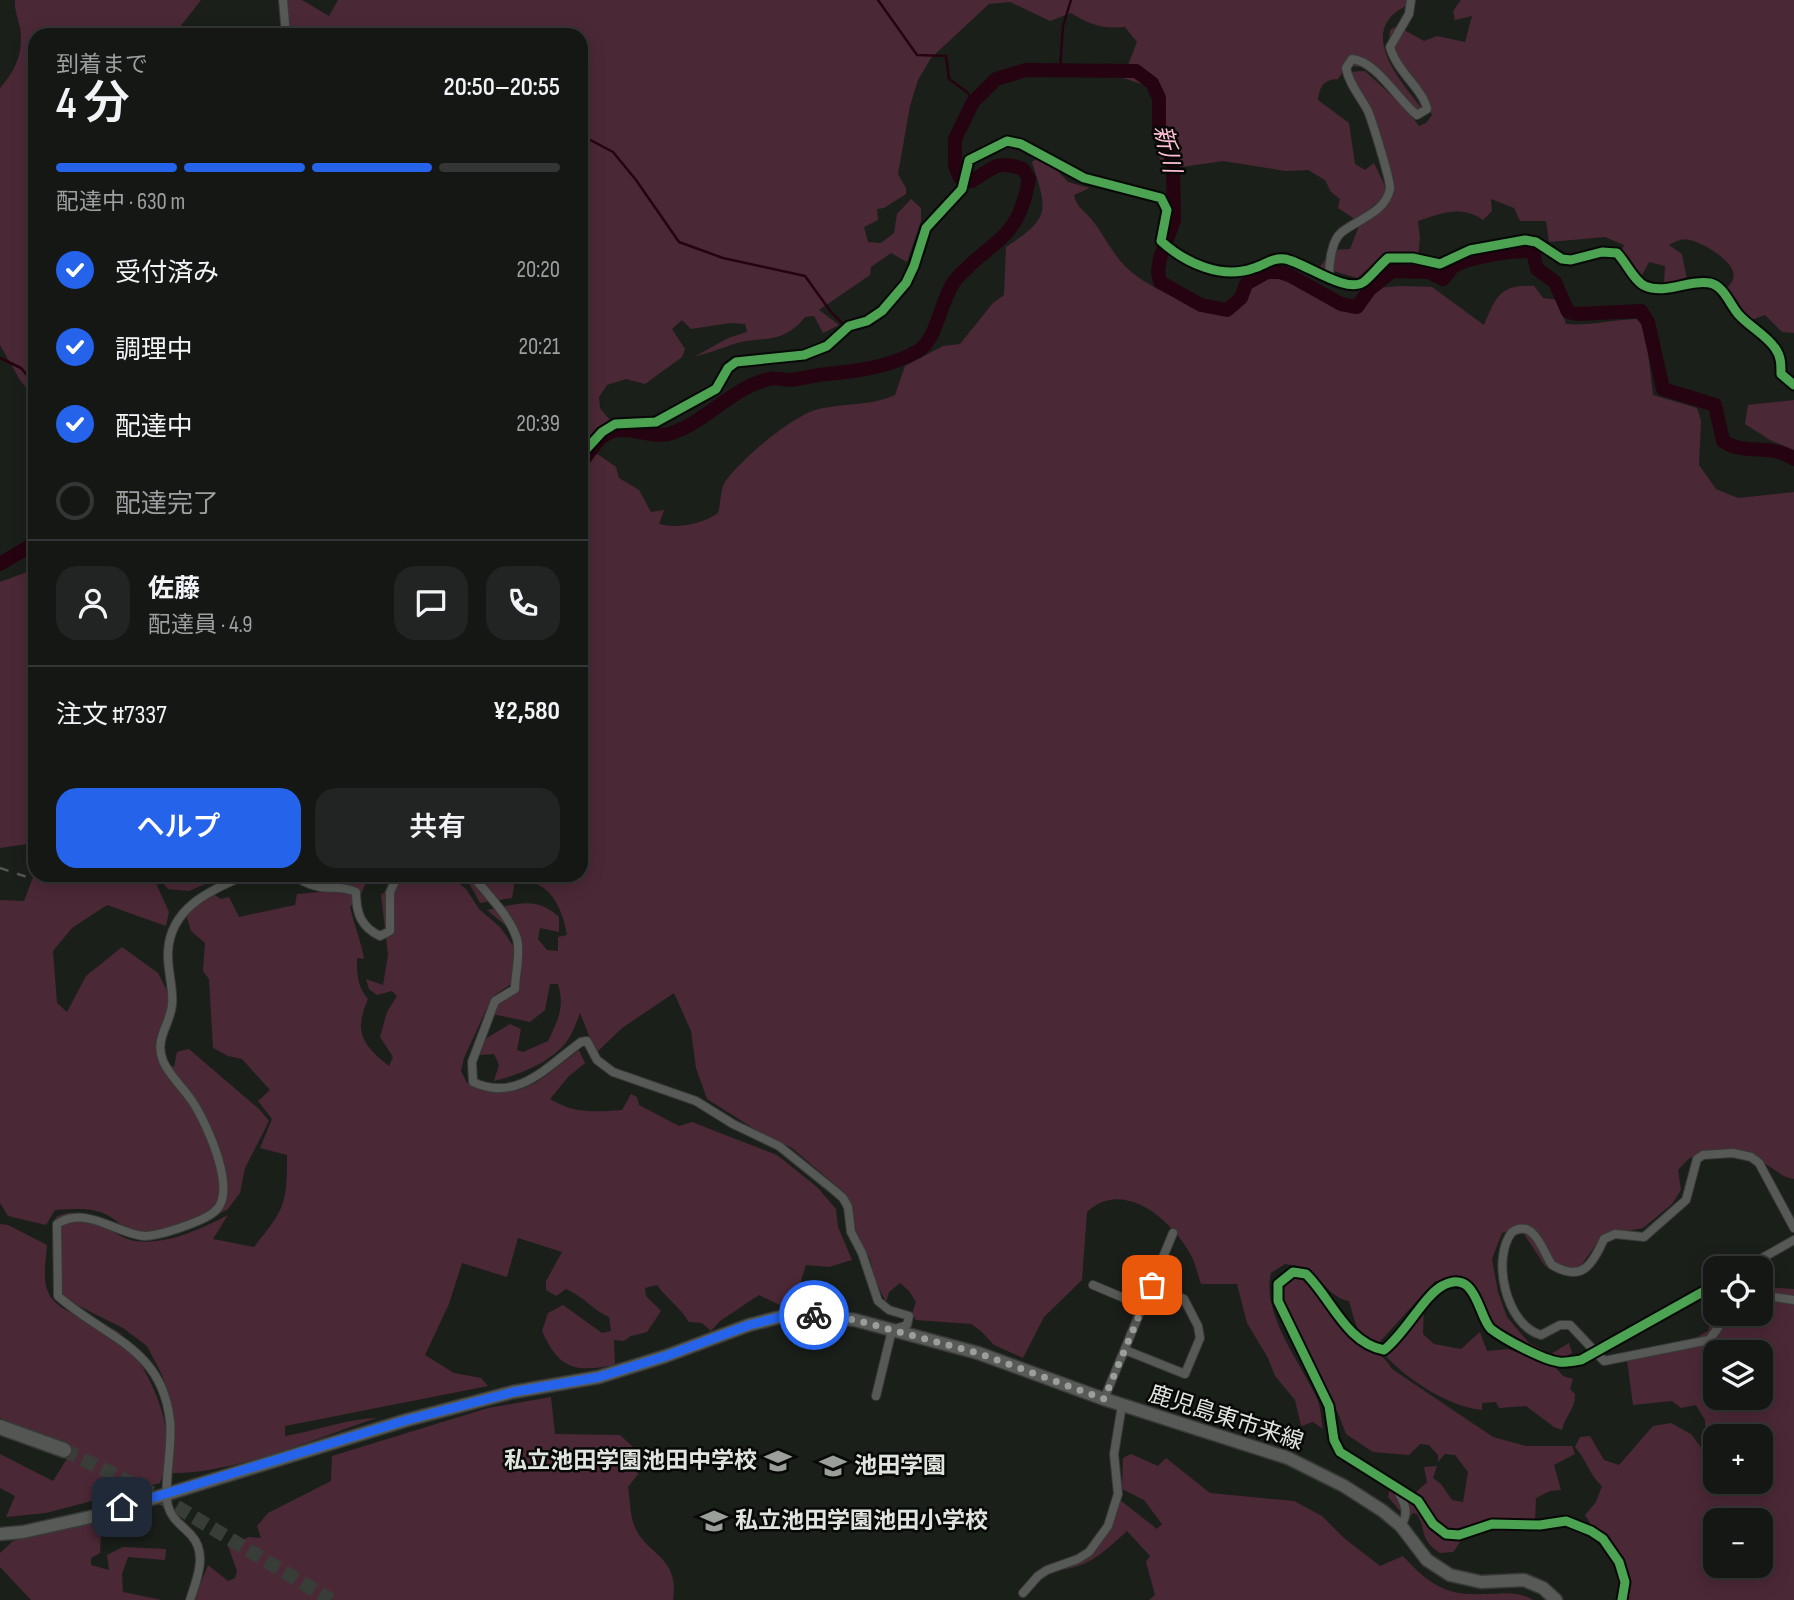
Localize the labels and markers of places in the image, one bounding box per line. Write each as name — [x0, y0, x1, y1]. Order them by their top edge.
pin — [1122, 1255, 1182, 1315]
school or university icon: 私立池田学園池田中学校 — [763, 1446, 793, 1476]
place label: 私立池田学園池田中学校 — [504, 1447, 757, 1475]
school or university icon: 池田学園 — [818, 1451, 848, 1481]
place label: 池田学園 — [854, 1452, 946, 1480]
pin — [92, 1477, 152, 1537]
school or university icon: 私立池田学園池田小学校 — [699, 1506, 729, 1536]
place label: 私立池田学園池田小学校 — [735, 1507, 988, 1535]

